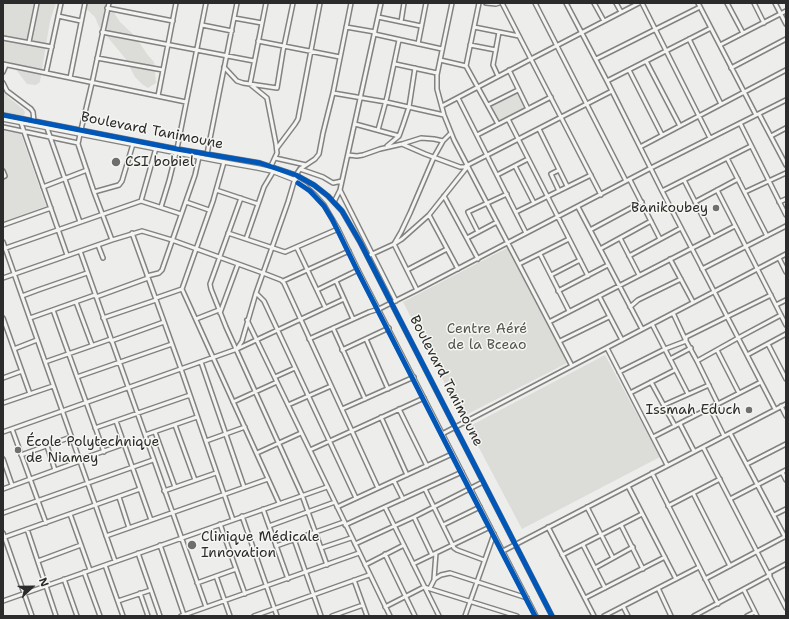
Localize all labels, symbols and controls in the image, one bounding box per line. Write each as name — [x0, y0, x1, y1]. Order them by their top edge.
street label: Boulevard Tanimoune — [79, 109, 225, 153]
place label: CSI bobiel — [125, 154, 194, 170]
marker: CSI bobiel — [110, 156, 122, 168]
place label: Banikoubey — [631, 200, 708, 216]
marker: Banikoubey — [711, 203, 721, 213]
street label: Boulevard Tanimoune — [406, 313, 486, 449]
park label: Centre Aéré de la Bceao — [447, 321, 527, 354]
place label: Issmah Educh — [645, 402, 741, 418]
marker: Issmah Educh — [744, 405, 754, 415]
place label: École Polytechnique de Niamey — [26, 434, 159, 466]
marker: École Polytechnique de Niamey — [13, 445, 23, 455]
place label: Clinique Médicale Innovation — [201, 529, 320, 562]
marker: Clinique Médicale Innovation — [186, 539, 198, 551]
north arrow — [12, 567, 52, 607]
text: N — [35, 575, 52, 589]

